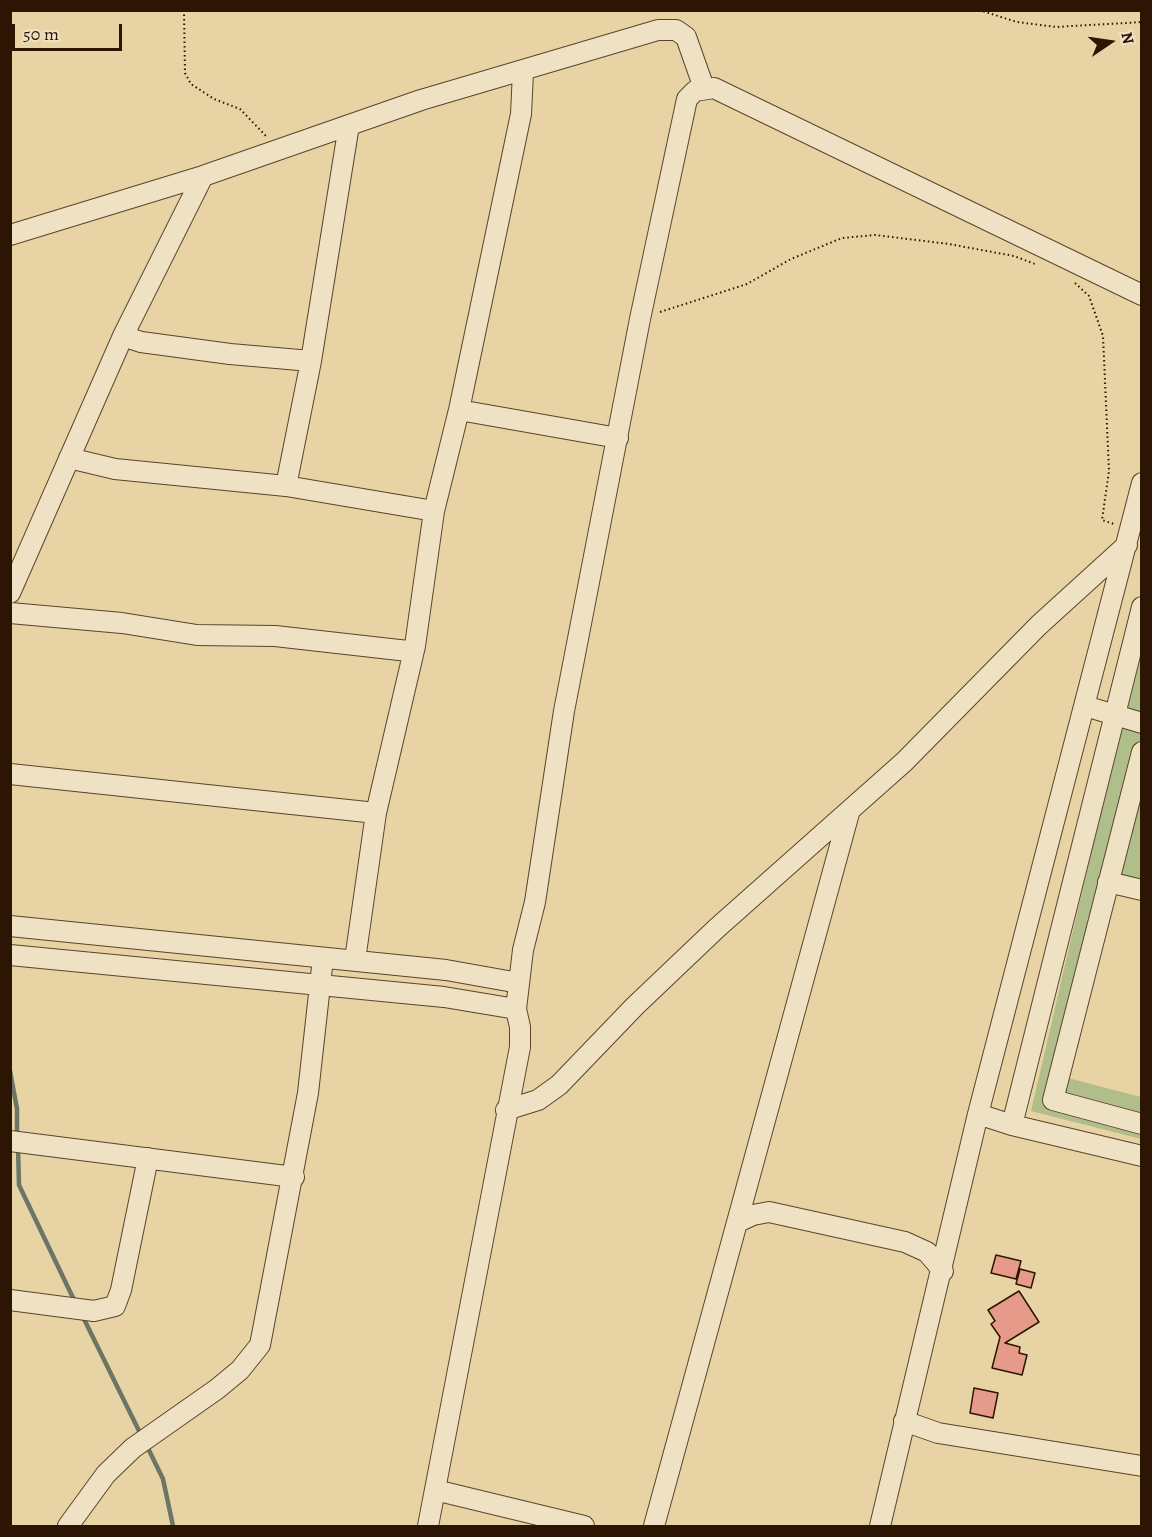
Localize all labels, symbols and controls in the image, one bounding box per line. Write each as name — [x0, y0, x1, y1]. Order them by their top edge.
scale bar — [15, 12, 124, 50]
north arrow — [1080, 12, 1140, 72]
text: 50 m — [23, 22, 59, 46]
text: N — [1116, 30, 1140, 46]

